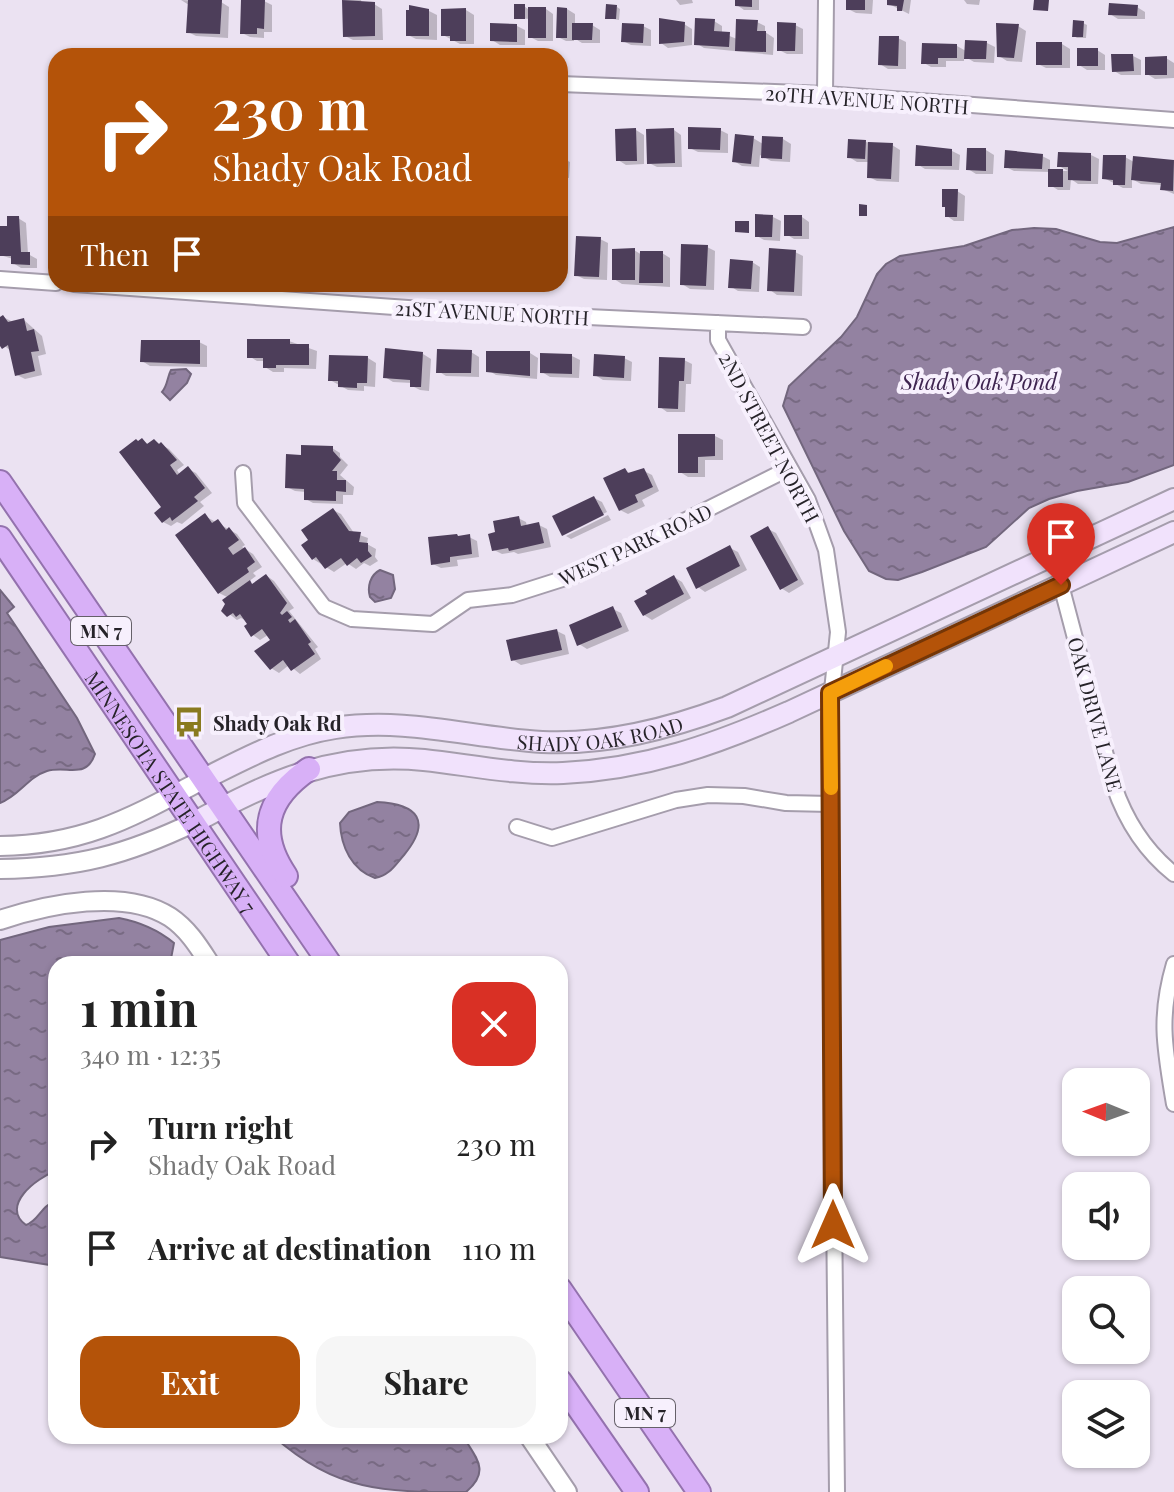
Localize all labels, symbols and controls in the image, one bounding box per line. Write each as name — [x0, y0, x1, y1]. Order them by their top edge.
text: 230 m — [212, 70, 368, 145]
street label: 20TH AVENUE NORTH — [764, 78, 970, 120]
icon: right — [80, 80, 184, 184]
text: Shady Oak Road — [212, 142, 472, 190]
icon: arrive — [165, 232, 209, 276]
text: Then — [80, 234, 149, 274]
street label: 21ST AVENUE NORTH — [394, 293, 590, 331]
street label: 2ND STREET NORTH — [714, 347, 826, 527]
water label: Shady Oak Pond — [900, 366, 1058, 396]
street label: WEST PARK ROAD — [553, 497, 716, 592]
pin — [1027, 503, 1095, 585]
icon: arrive — [1039, 515, 1083, 559]
road number: MN 7 — [71, 617, 131, 645]
street label: OAK DRIVE LANE — [1062, 634, 1130, 794]
street label: MINNESOTA STATE HIGHWAY 7 — [80, 665, 263, 917]
bus stop icon: Shady Oak Rd — [172, 705, 206, 739]
place label: Shady Oak Rd — [213, 709, 342, 736]
street label: SHADY OAK ROAD — [516, 709, 686, 756]
text: 1 min — [80, 975, 198, 1039]
button: close — [452, 982, 536, 1066]
text: 340 m · 12:35 — [80, 1037, 221, 1072]
north arrow — [1062, 1068, 1150, 1156]
map controls — [1062, 1068, 1150, 1468]
text: Turn right — [148, 1107, 293, 1147]
icon: right — [80, 1122, 124, 1166]
text: 230 m — [456, 1124, 536, 1164]
text: Shady Oak Road — [148, 1147, 336, 1182]
button: sound — [1062, 1172, 1150, 1260]
position arrow — [791, 1183, 875, 1267]
icon: arrive — [80, 1226, 124, 1270]
text: Arrive at destination — [148, 1228, 431, 1268]
text: 110 m — [462, 1228, 536, 1268]
button: search — [1062, 1276, 1150, 1364]
button: Exit — [80, 1336, 300, 1428]
button: Share — [316, 1336, 536, 1428]
button: layers — [1062, 1380, 1150, 1468]
road number: MN 7 — [615, 1399, 675, 1427]

